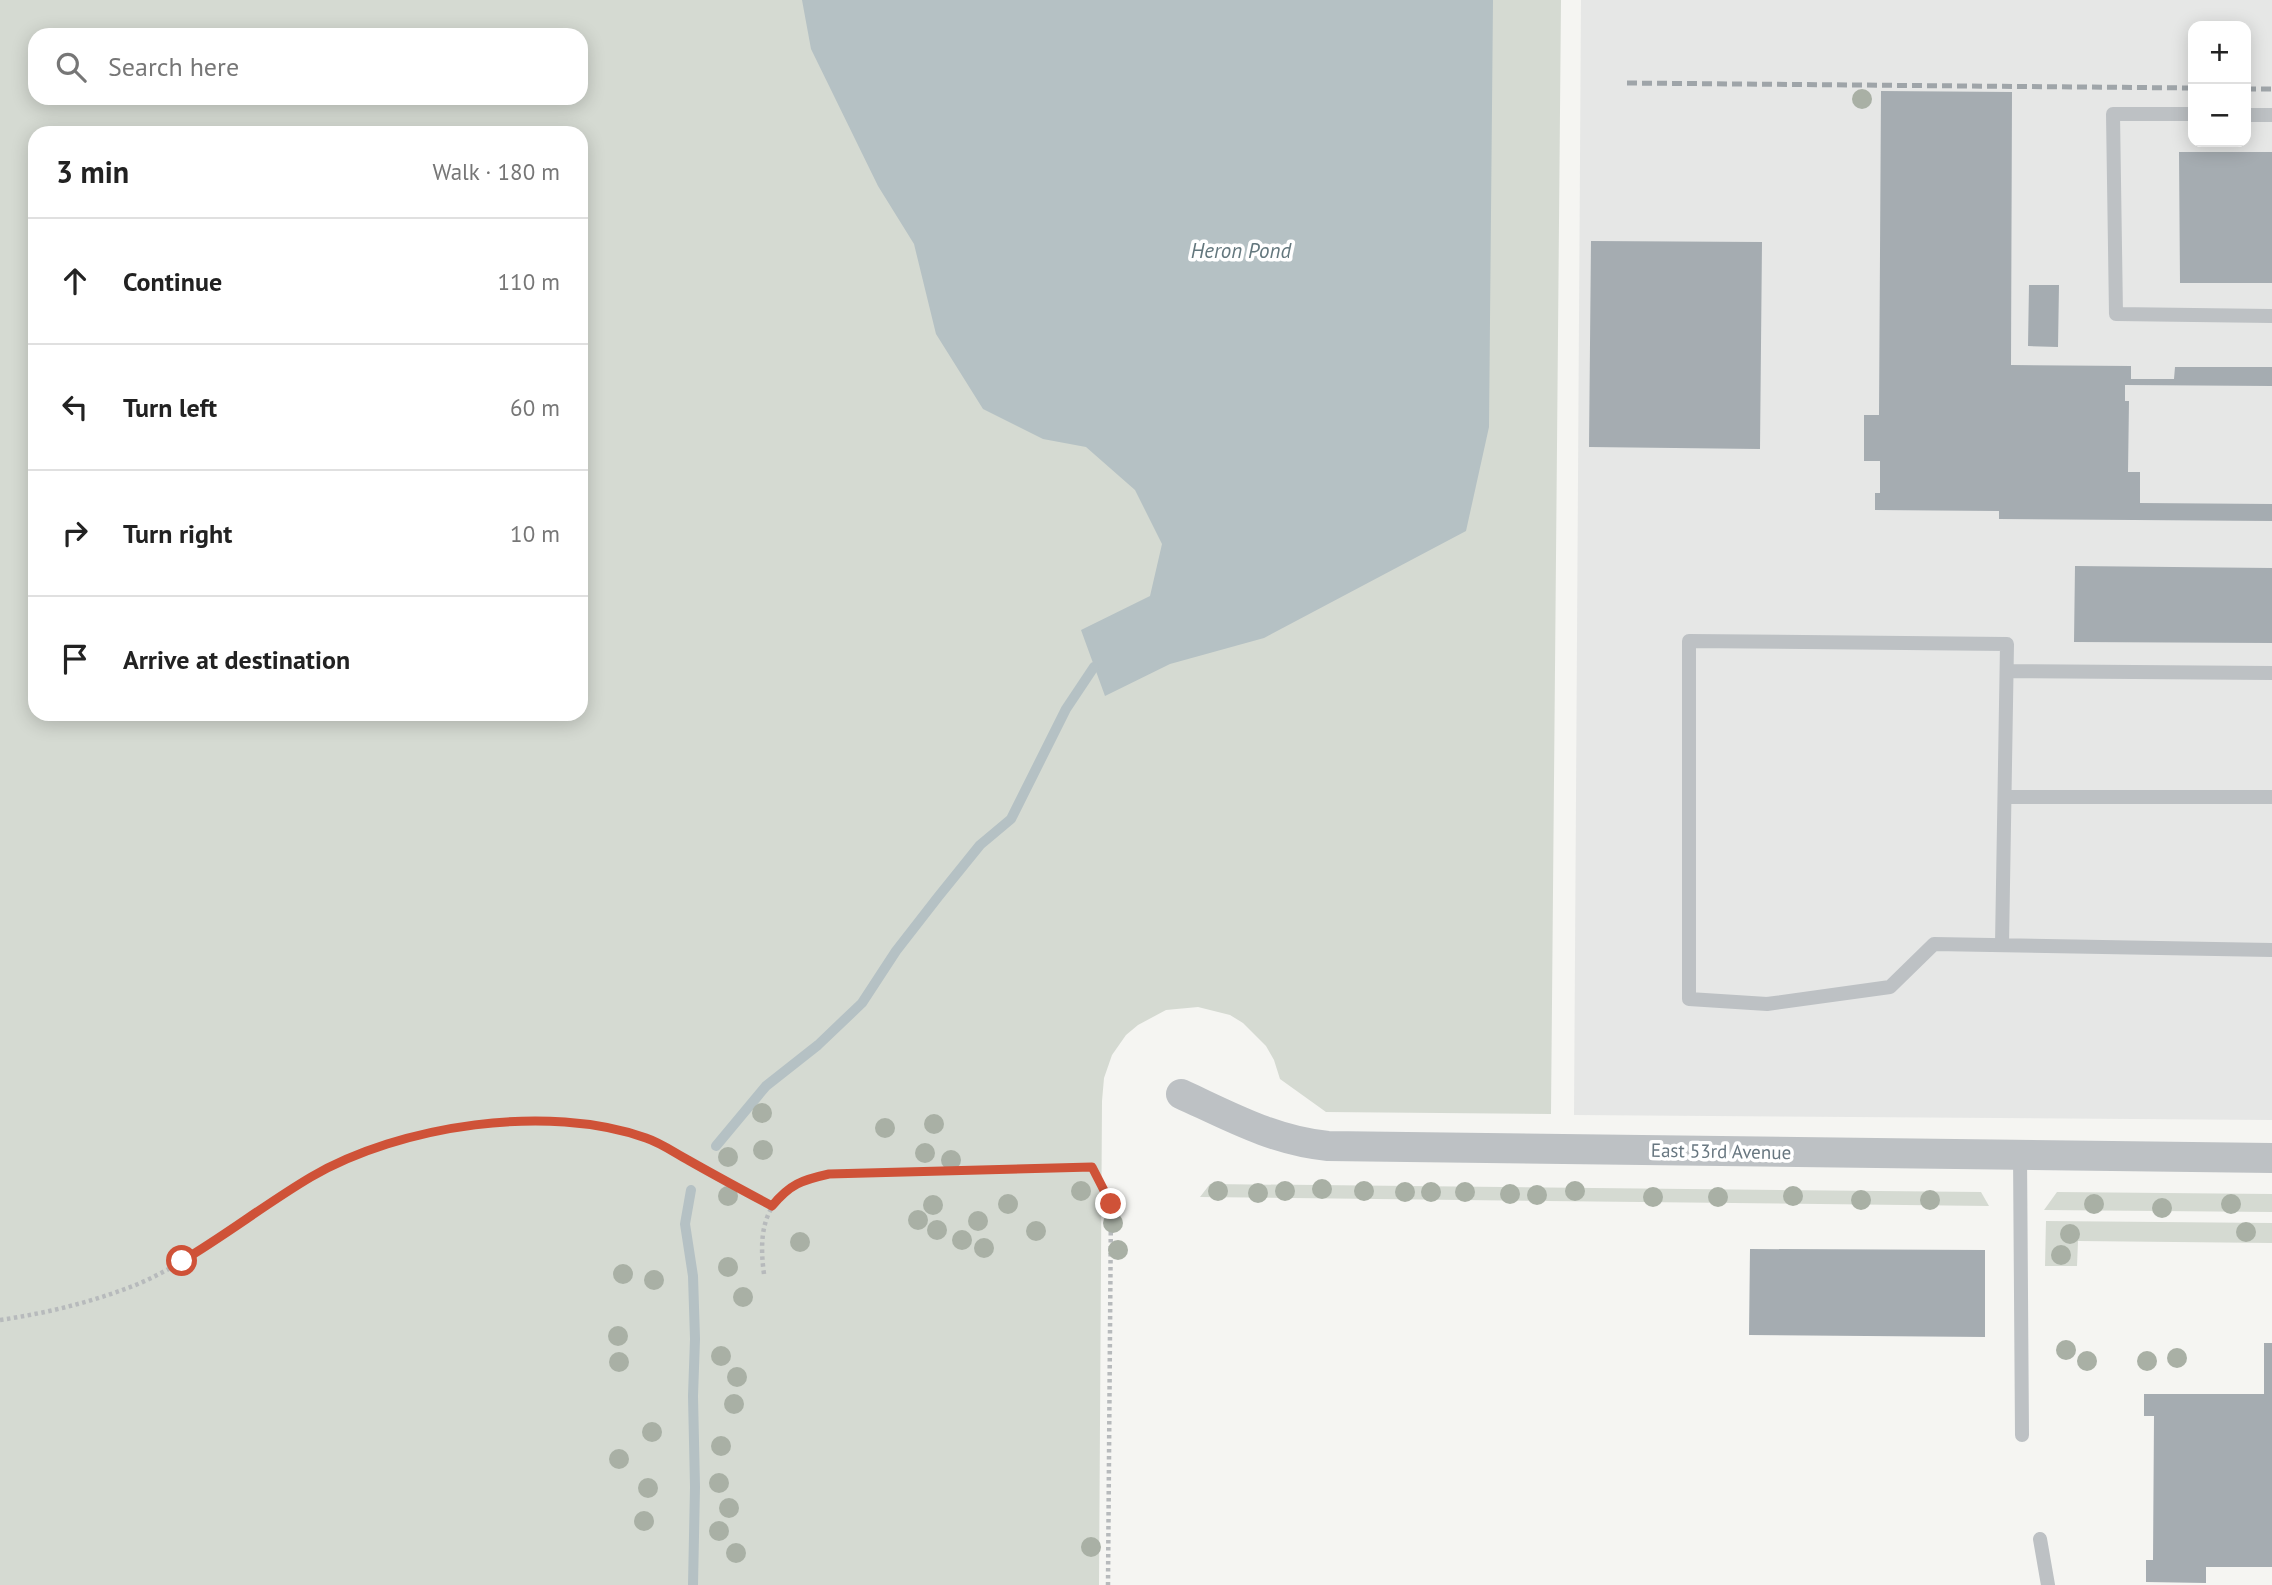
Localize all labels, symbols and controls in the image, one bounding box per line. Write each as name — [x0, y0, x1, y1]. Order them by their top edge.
map controls — [2188, 21, 2251, 147]
button: + — [2188, 21, 2251, 84]
search box — [28, 28, 588, 105]
icon: search — [52, 48, 90, 86]
text: Search here — [108, 50, 239, 83]
button: − — [2188, 84, 2251, 147]
text: 3 min — [56, 152, 129, 191]
text: Walk · 180 m — [433, 157, 560, 186]
water label: Heron Pond — [1191, 237, 1292, 264]
icon: ahead — [56, 262, 94, 300]
text: Continue — [123, 265, 222, 298]
text: 110 m — [498, 267, 560, 296]
icon: left — [56, 388, 94, 426]
text: Turn left — [123, 391, 217, 424]
text: 60 m — [510, 393, 560, 422]
icon: right — [56, 514, 94, 552]
text: Turn right — [123, 517, 232, 550]
text: 10 m — [510, 519, 560, 548]
icon: arrive — [56, 640, 94, 678]
text: Arrive at destination — [123, 643, 350, 676]
street label: East 53rd Avenue — [1651, 1138, 1791, 1164]
route end — [1095, 1188, 1126, 1219]
route start — [166, 1245, 197, 1276]

